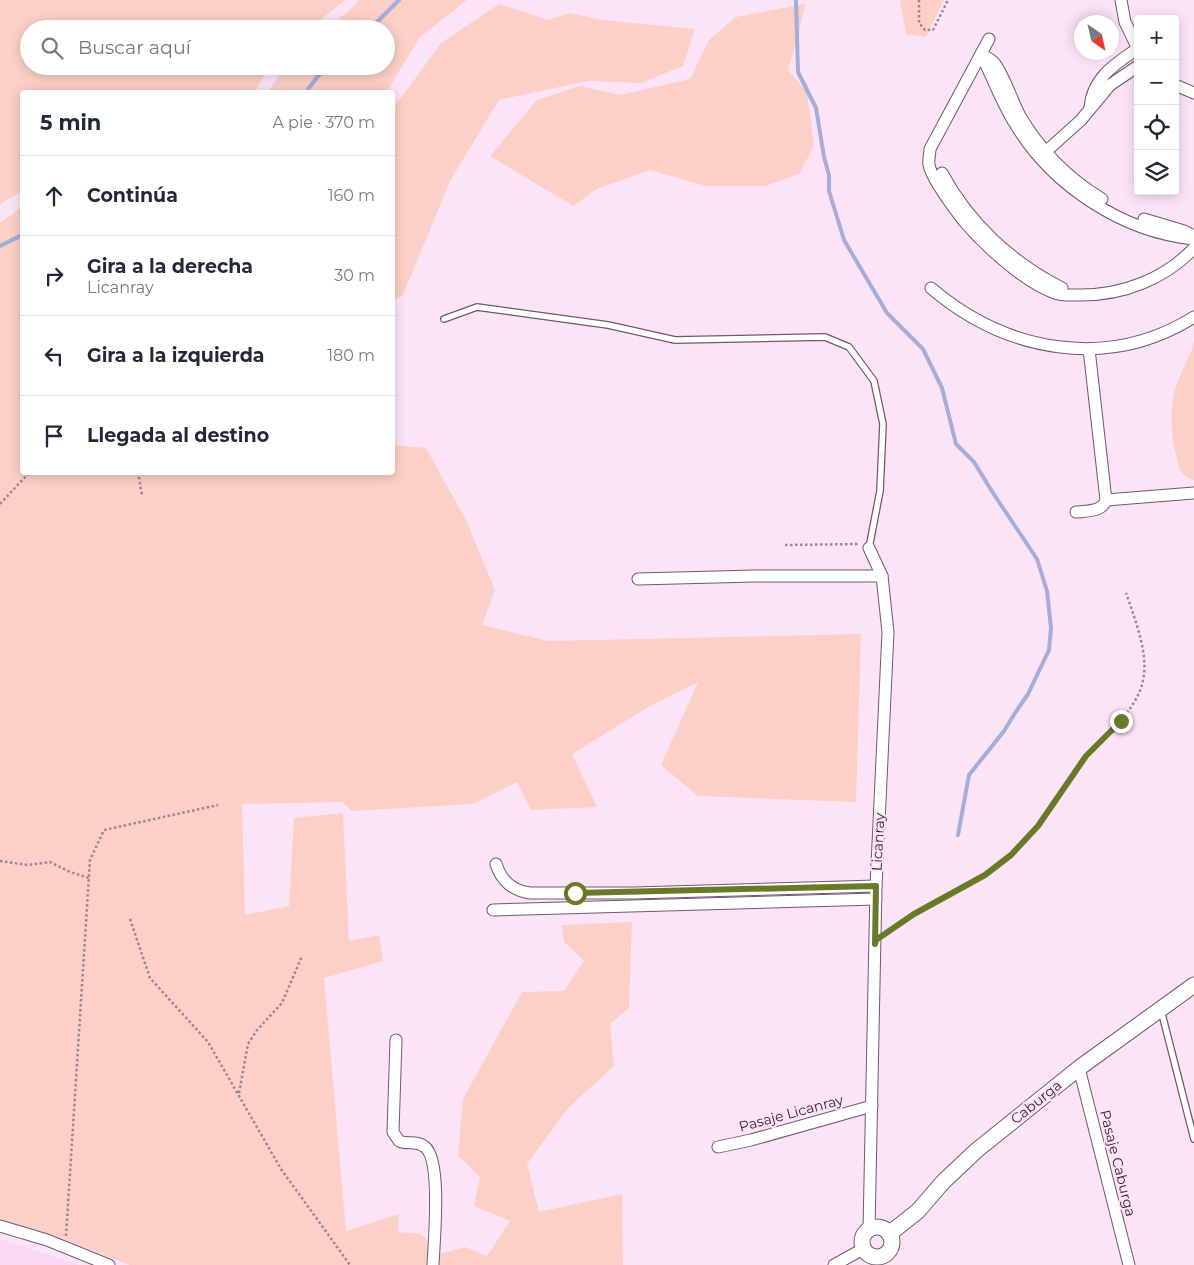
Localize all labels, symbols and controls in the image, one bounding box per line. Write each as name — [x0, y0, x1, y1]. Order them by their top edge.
north arrow — [1074, 15, 1119, 60]
map controls — [1134, 15, 1179, 195]
button: + — [1134, 15, 1179, 60]
search box — [20, 20, 395, 75]
icon: search — [38, 34, 66, 62]
text: Buscar aquí — [78, 36, 191, 59]
button: − — [1134, 60, 1179, 105]
button: locate — [1134, 105, 1179, 150]
text: 5 min — [40, 110, 101, 135]
text: A pie · 370 m — [272, 113, 375, 132]
button: layers — [1134, 150, 1179, 195]
icon: ahead — [40, 182, 68, 210]
text: Continúa — [87, 184, 178, 207]
text: 160 m — [328, 186, 375, 205]
text: Gira a la derecha — [87, 255, 253, 278]
icon: right — [40, 262, 68, 290]
text: 30 m — [334, 266, 375, 285]
text: Licanray — [87, 278, 154, 297]
icon: left — [40, 342, 68, 370]
text: Gira a la izquierda — [87, 344, 265, 367]
text: 180 m — [327, 346, 375, 365]
icon: arrive — [40, 422, 68, 450]
text: Llegada al destino — [87, 424, 269, 447]
route end — [1110, 710, 1133, 733]
street label: Licanray — [867, 812, 889, 872]
route start — [564, 882, 587, 905]
street label: Caburga — [1007, 1076, 1065, 1128]
street label: Pasaje Licanray — [737, 1090, 846, 1136]
street label: Pasaje Caburga — [1096, 1108, 1140, 1218]

